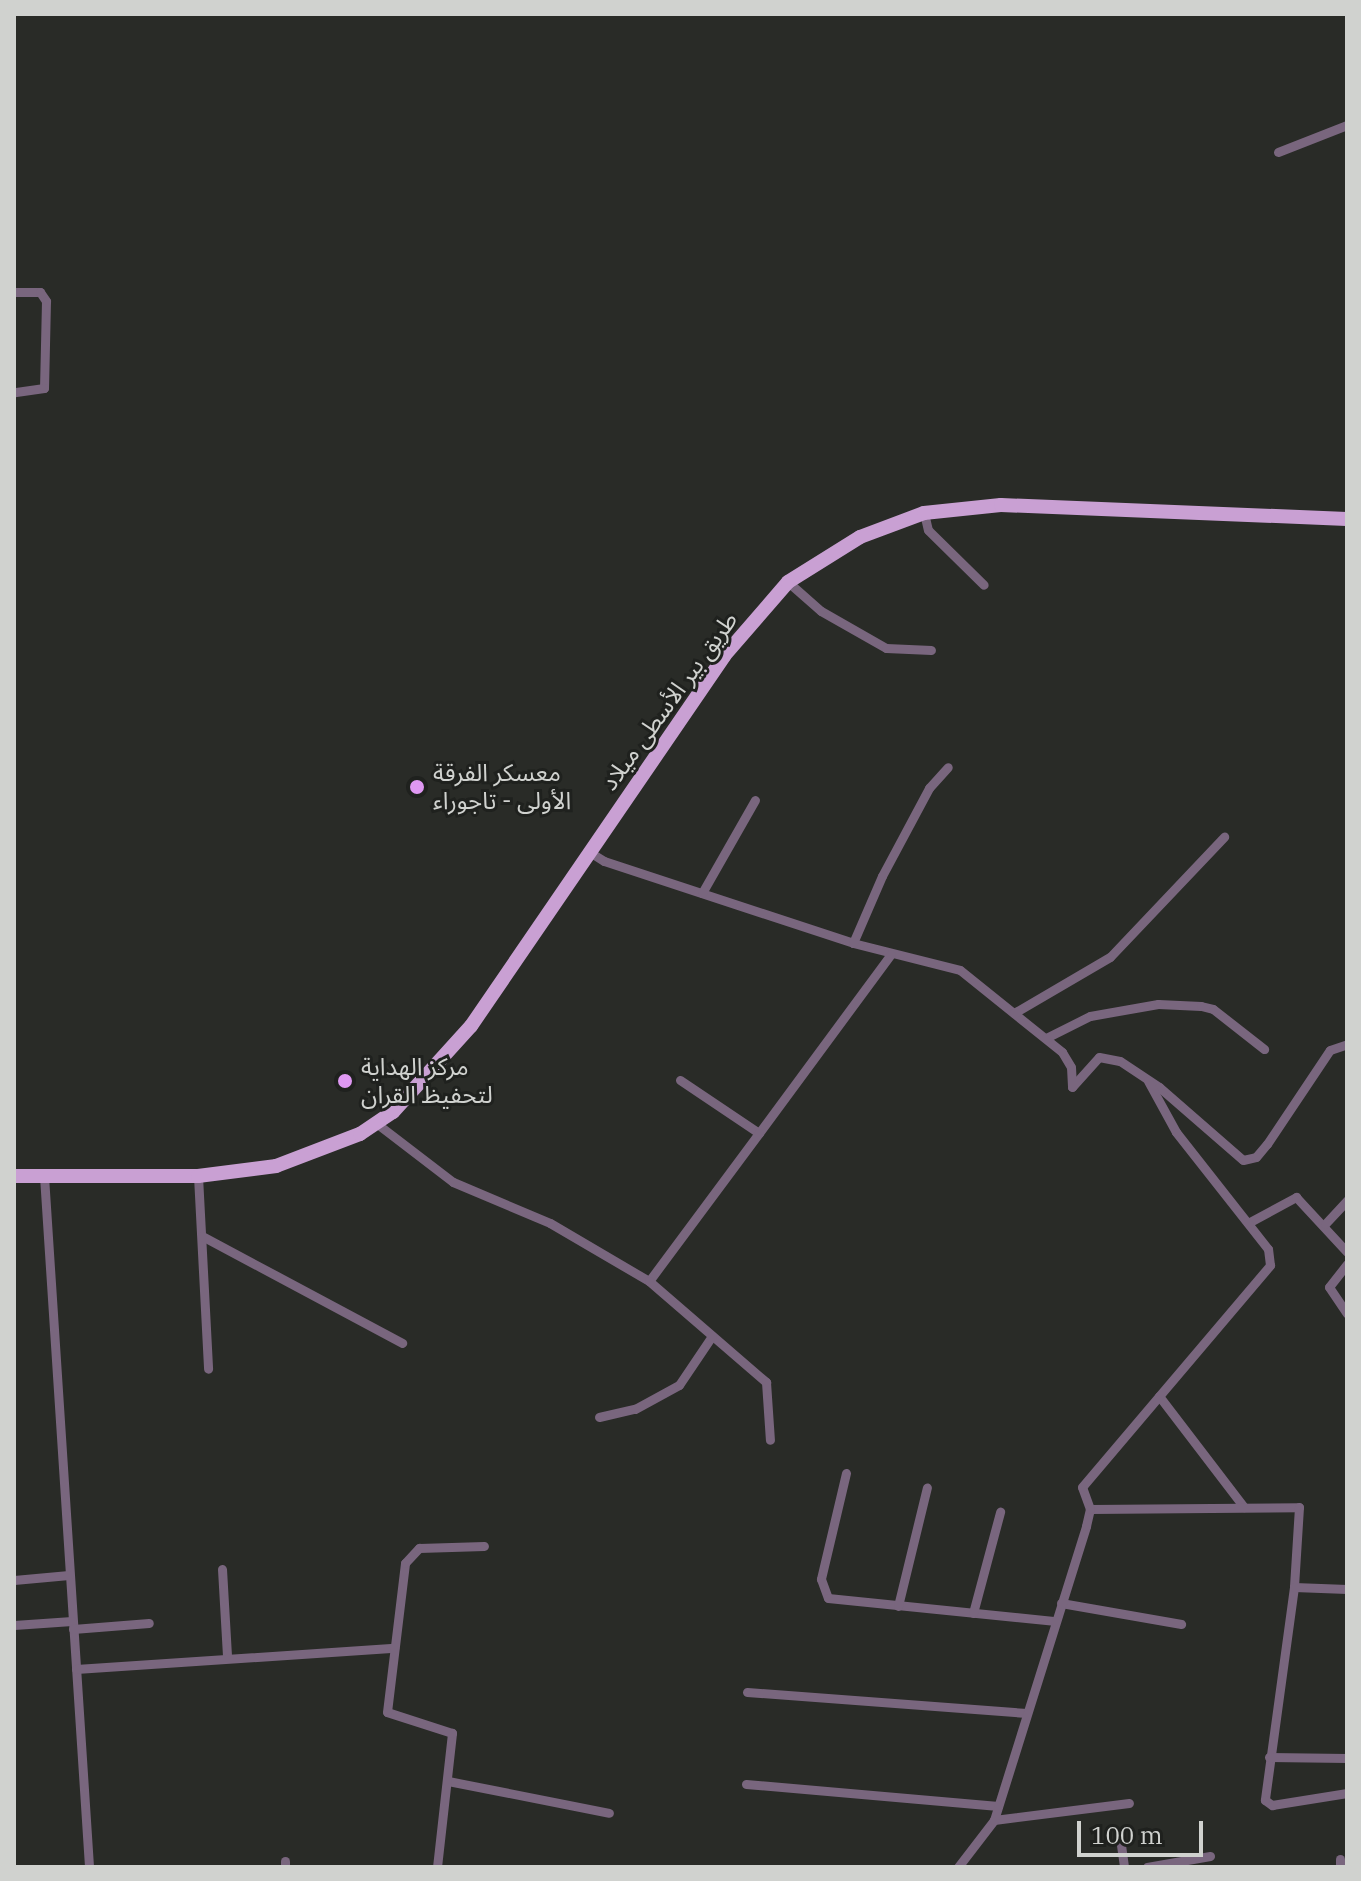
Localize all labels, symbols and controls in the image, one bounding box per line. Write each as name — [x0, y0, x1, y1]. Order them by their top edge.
street label: طريق بير الأسطى ميلاد — [595, 606, 743, 796]
place label: معسكر الفرقة الأولى - تاجوراء — [433, 759, 571, 815]
marker: معسكر الفرقة الأولى - تاجوراء — [408, 778, 426, 796]
place label: مركز الهداية لتحفيظ القران — [361, 1053, 493, 1109]
marker: مركز الهداية لتحفيظ القران — [336, 1072, 354, 1090]
scale bar — [1081, 1805, 1207, 1855]
text: 100 m — [1091, 1819, 1163, 1851]

